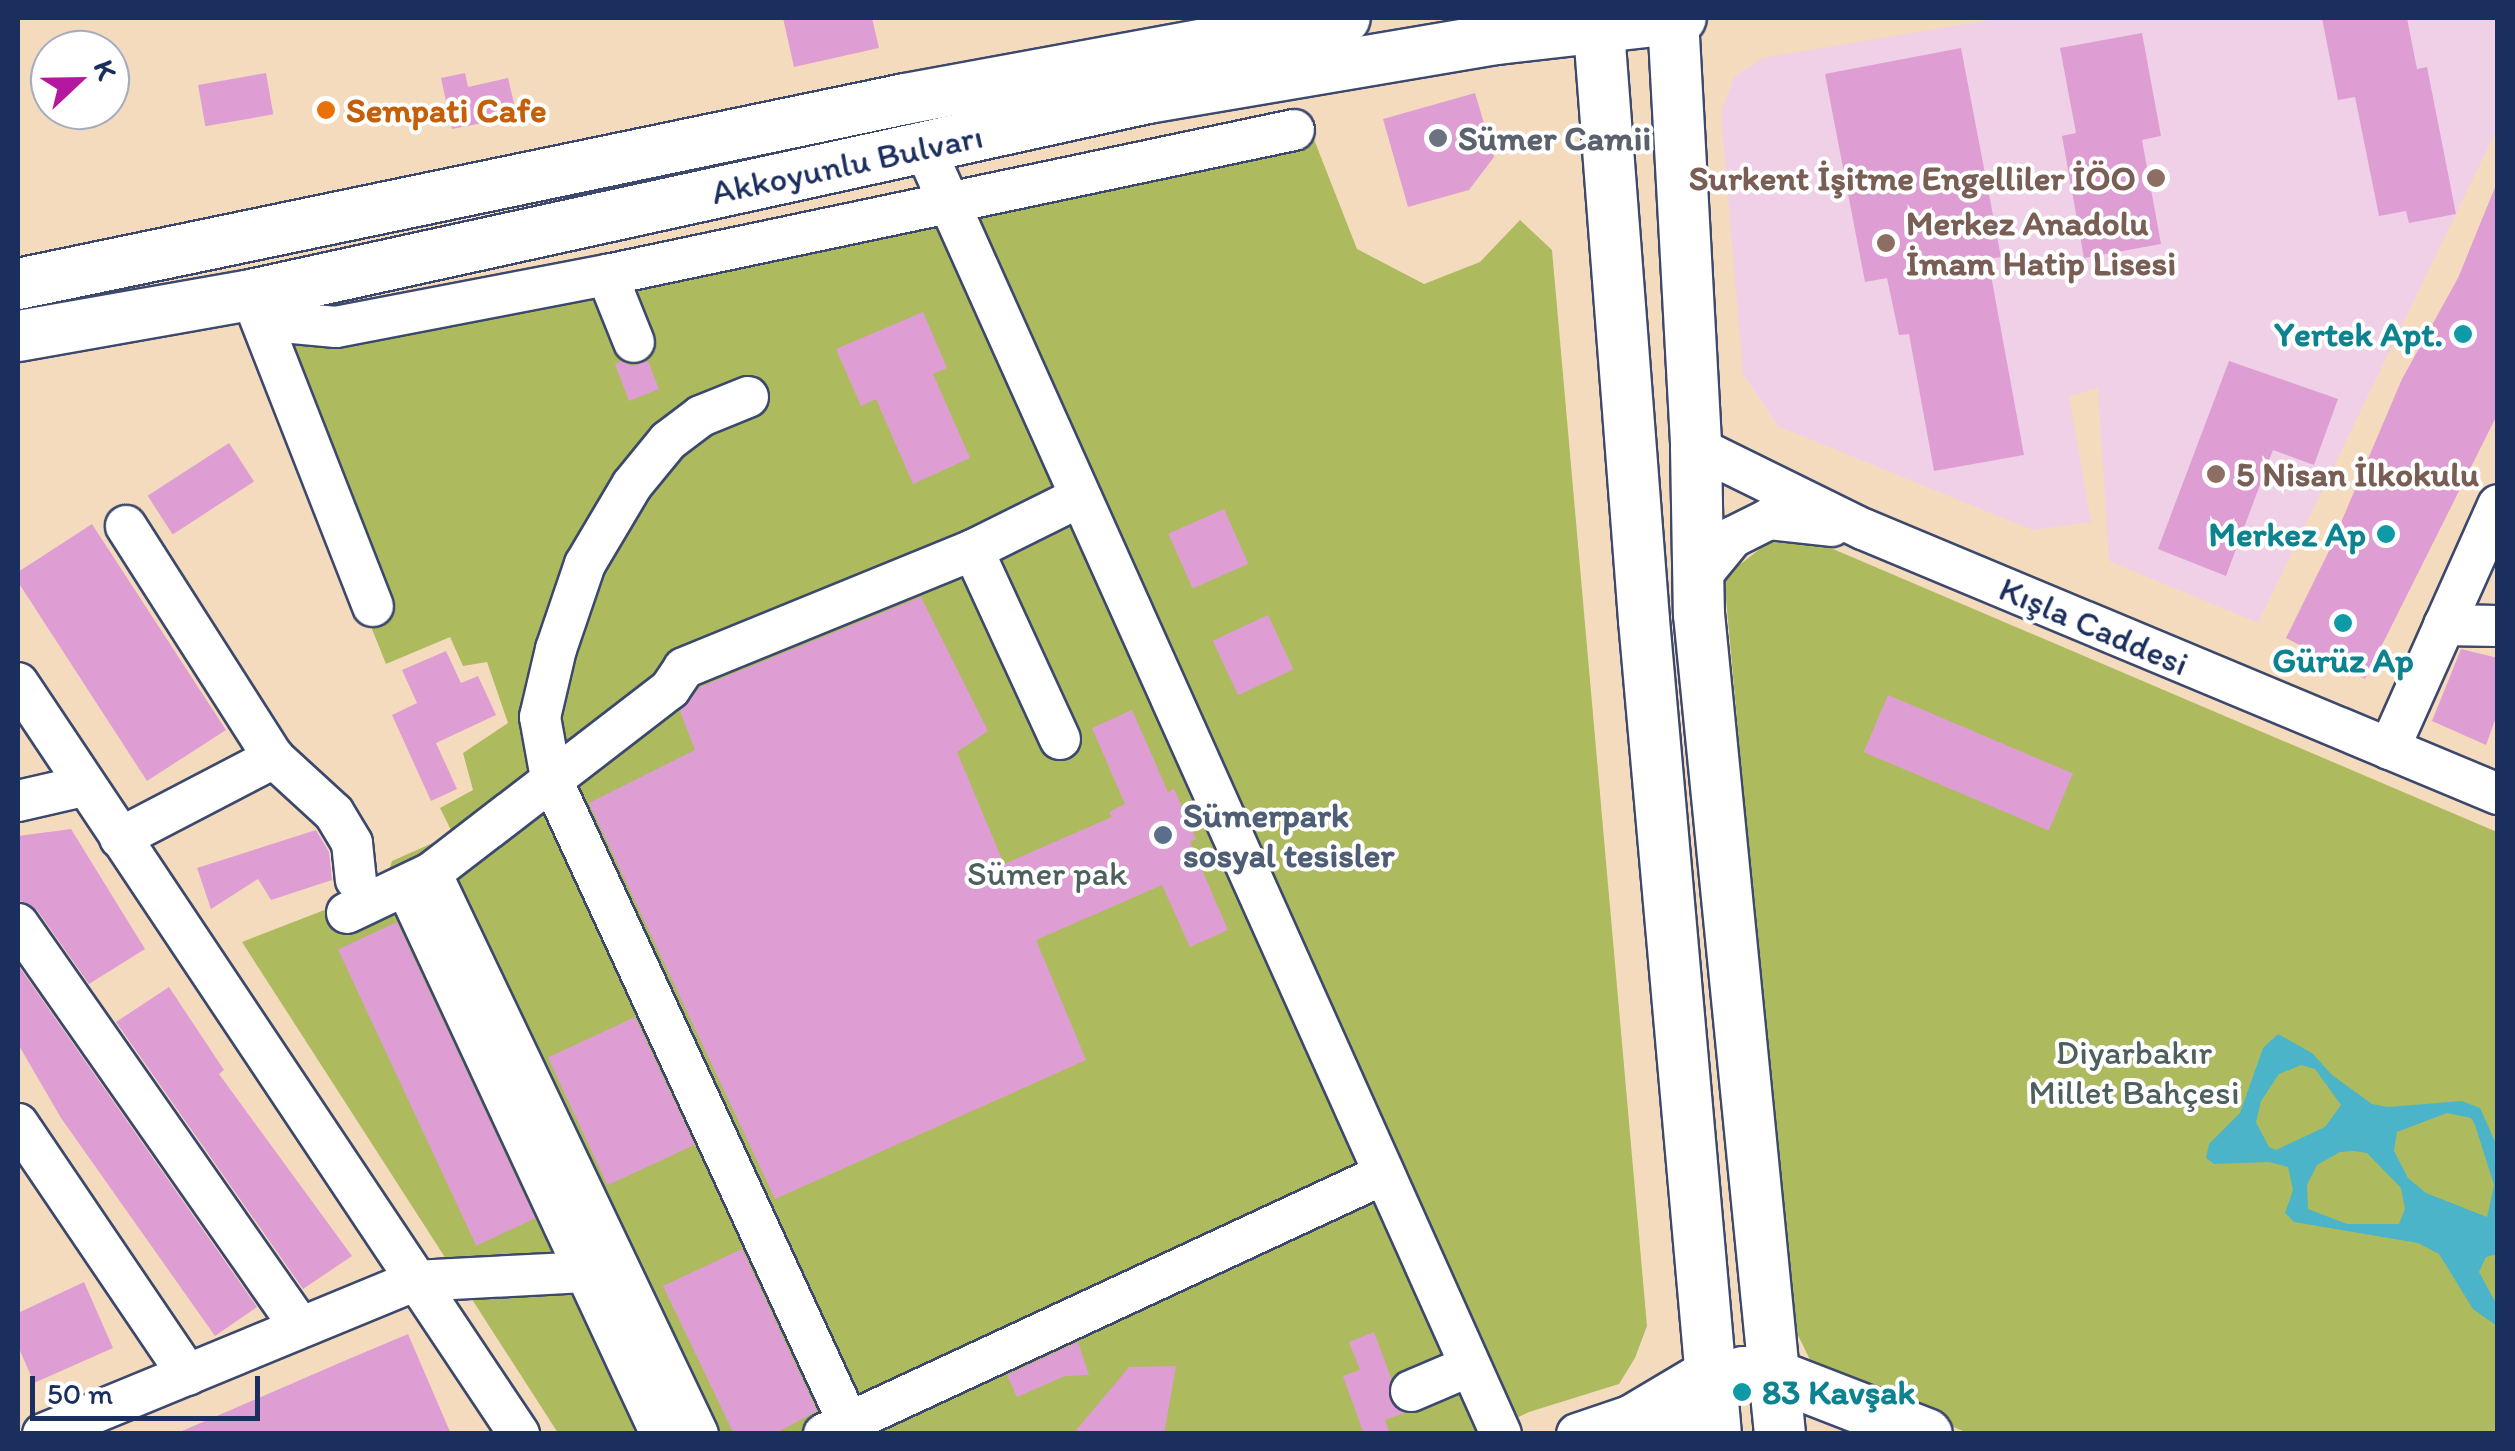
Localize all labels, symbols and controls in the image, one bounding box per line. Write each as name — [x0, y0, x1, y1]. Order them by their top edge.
north arrow — [30, 30, 130, 130]
text: K — [87, 55, 125, 84]
place label: Sempati Cafe — [346, 89, 547, 131]
marker: Sempati Cafe — [315, 99, 337, 121]
street label: Akkoyunlu Bulvarı — [707, 115, 987, 213]
place label: Sümer Camii — [1458, 117, 1652, 159]
marker: Sümer Camii — [1427, 127, 1449, 149]
place label: Surkent İşitme Engelliler İÖO — [1690, 157, 2136, 199]
marker: Surkent İşitme Engelliler İÖO — [2145, 167, 2167, 189]
place label: Merkez Anadolu İmam Hatip Lisesi — [1906, 202, 2176, 284]
marker: Merkez Anadolu İmam Hatip Lisesi — [1875, 232, 1897, 254]
place label: Yertek Apt. — [2274, 313, 2443, 355]
marker: Yertek Apt. — [2452, 323, 2474, 345]
place label: 5 Nisan İlkokulu — [2236, 453, 2479, 495]
marker: 5 Nisan İlkokulu — [2205, 463, 2227, 485]
place label: Merkez Ap — [2208, 513, 2366, 555]
marker: Merkez Ap — [2375, 523, 2397, 545]
street label: Kışla Caddesi — [1993, 567, 2195, 685]
marker: Gürüz Ap — [2332, 612, 2354, 634]
place label: Gürüz Ap — [2272, 639, 2414, 681]
place label: Sümerpark sosyal tesisler — [1183, 794, 1394, 876]
marker: Sümerpark sosyal tesisler — [1152, 824, 1174, 846]
park label: Sümer pak — [967, 852, 1127, 894]
park label: Diyarbakır Millet Bahçesi — [2028, 1031, 2240, 1113]
scale bar — [35, 1356, 265, 1418]
place label: 83 Kavşak — [1762, 1371, 1915, 1413]
text: 50 m — [47, 1375, 113, 1412]
marker: 83 Kavşak — [1731, 1381, 1753, 1403]

